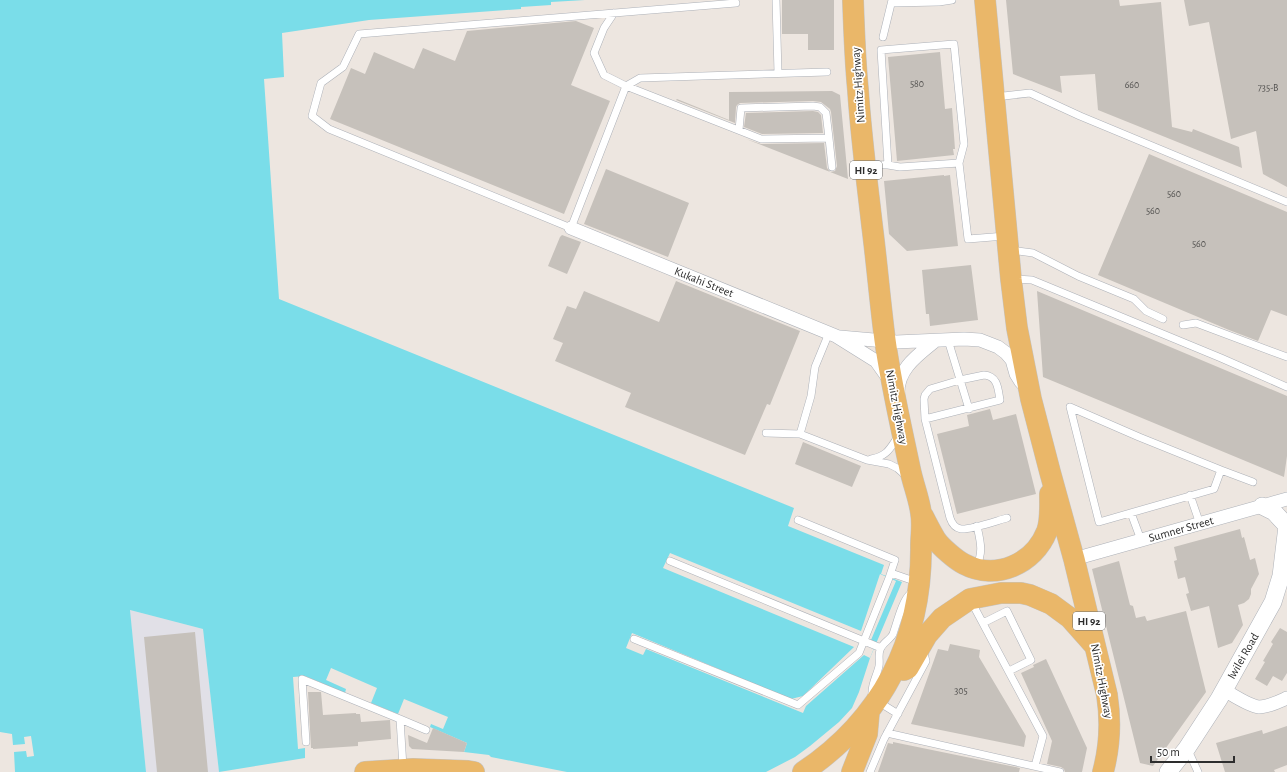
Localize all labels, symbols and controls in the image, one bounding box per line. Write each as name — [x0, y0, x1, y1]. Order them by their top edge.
street label: Nimitz Highway — [849, 47, 868, 123]
house number: 580 — [910, 79, 924, 89]
house number: 660 — [1125, 80, 1139, 90]
house number: 735-B — [1258, 83, 1278, 93]
road number: HI 92 — [850, 161, 882, 179]
house number: 560 — [1167, 189, 1181, 199]
house number: 560 — [1146, 206, 1160, 216]
house number: 560 — [1192, 239, 1206, 249]
street label: Kukahi Street — [673, 265, 735, 299]
street label: Nimitz Highway — [883, 369, 910, 446]
street label: Sumner Street — [1147, 514, 1215, 544]
road number: HI 92 — [1073, 612, 1105, 630]
street label: Iwilei Road — [1225, 631, 1261, 681]
street label: Nimitz Highway — [1088, 643, 1115, 720]
house number: 305 — [954, 686, 968, 696]
scale bar — [1151, 738, 1234, 764]
text: 50 m — [1157, 746, 1180, 758]

